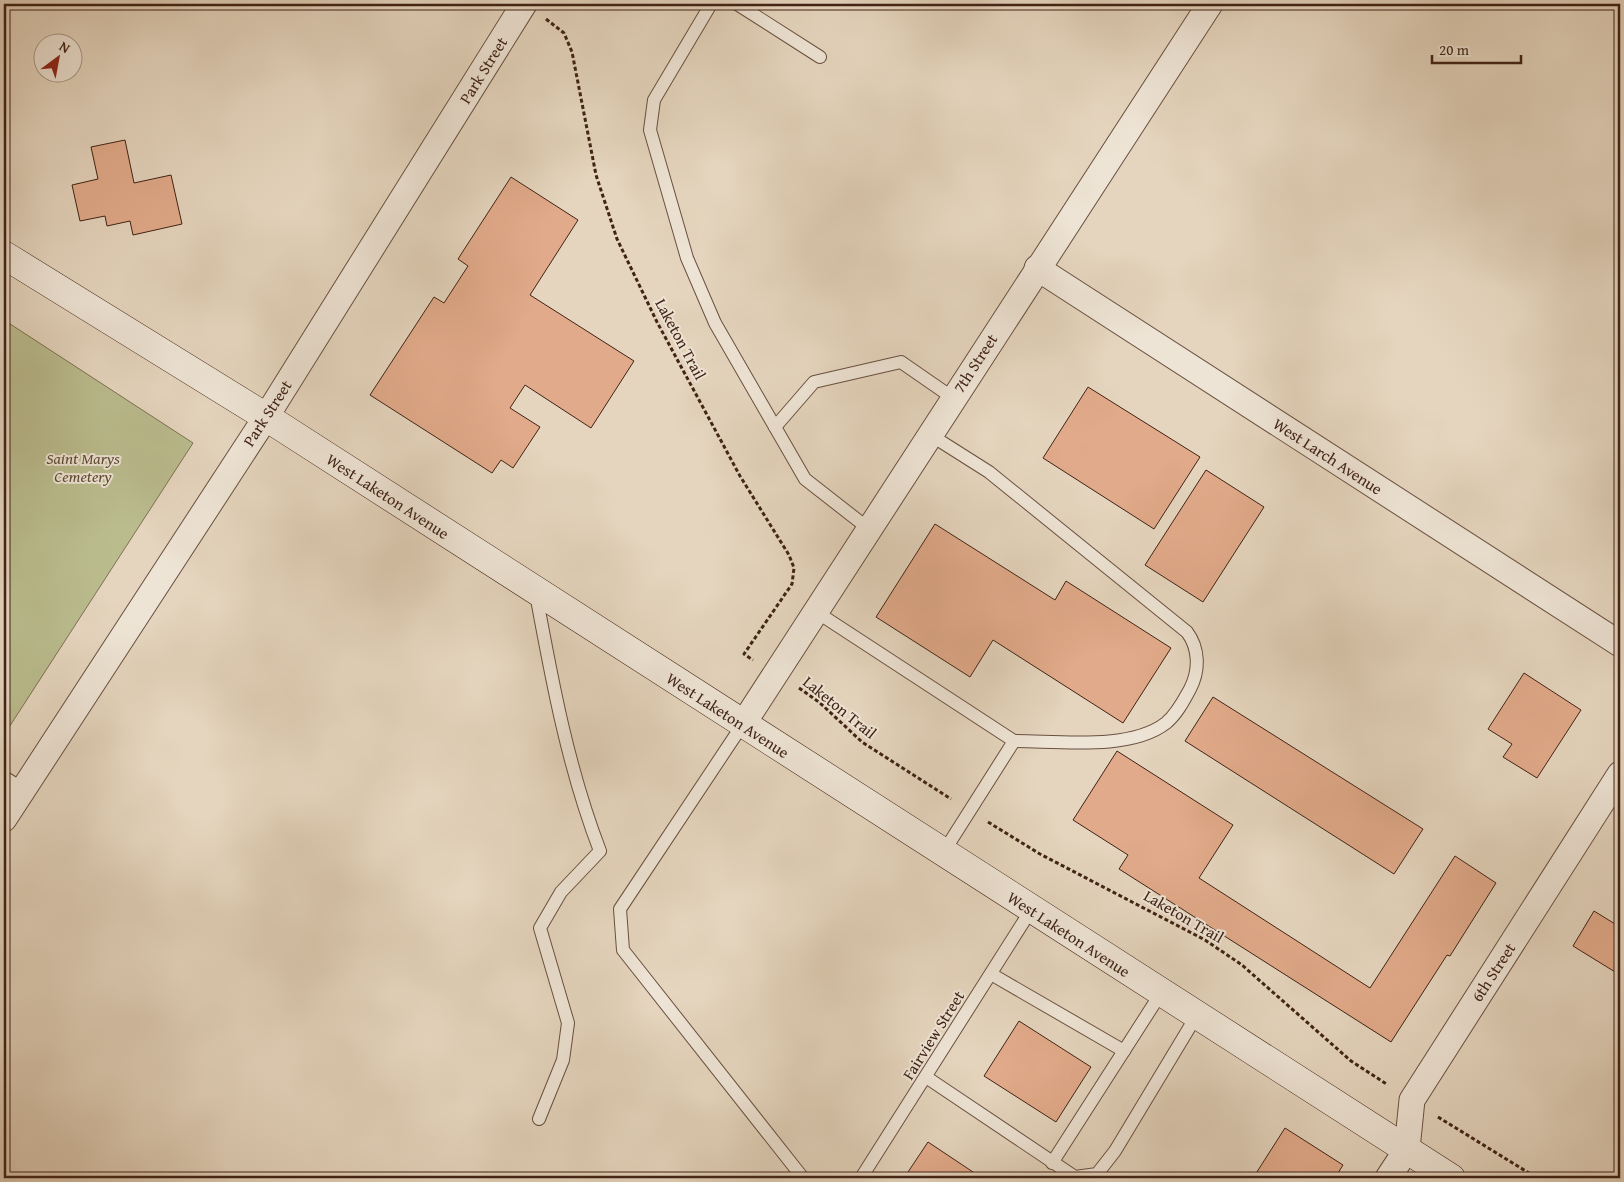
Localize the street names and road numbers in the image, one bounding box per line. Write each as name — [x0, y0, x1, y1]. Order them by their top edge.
street label: Park Street — [453, 32, 513, 108]
street label: Laketon Trail — [650, 294, 713, 384]
street label: 7th Street — [947, 328, 1003, 397]
street label: Park Street — [237, 375, 298, 451]
street label: West Larch Avenue — [1269, 412, 1387, 500]
street label: West Laketon Avenue — [322, 447, 454, 545]
street label: West Laketon Avenue — [662, 666, 794, 764]
street label: Laketon Trail — [798, 670, 883, 745]
street label: Laketon Trail — [1139, 883, 1229, 949]
street label: West Laketon Avenue — [1003, 885, 1135, 983]
street label: 6th Street — [1465, 937, 1521, 1006]
street label: Fairview Street — [896, 985, 970, 1084]

